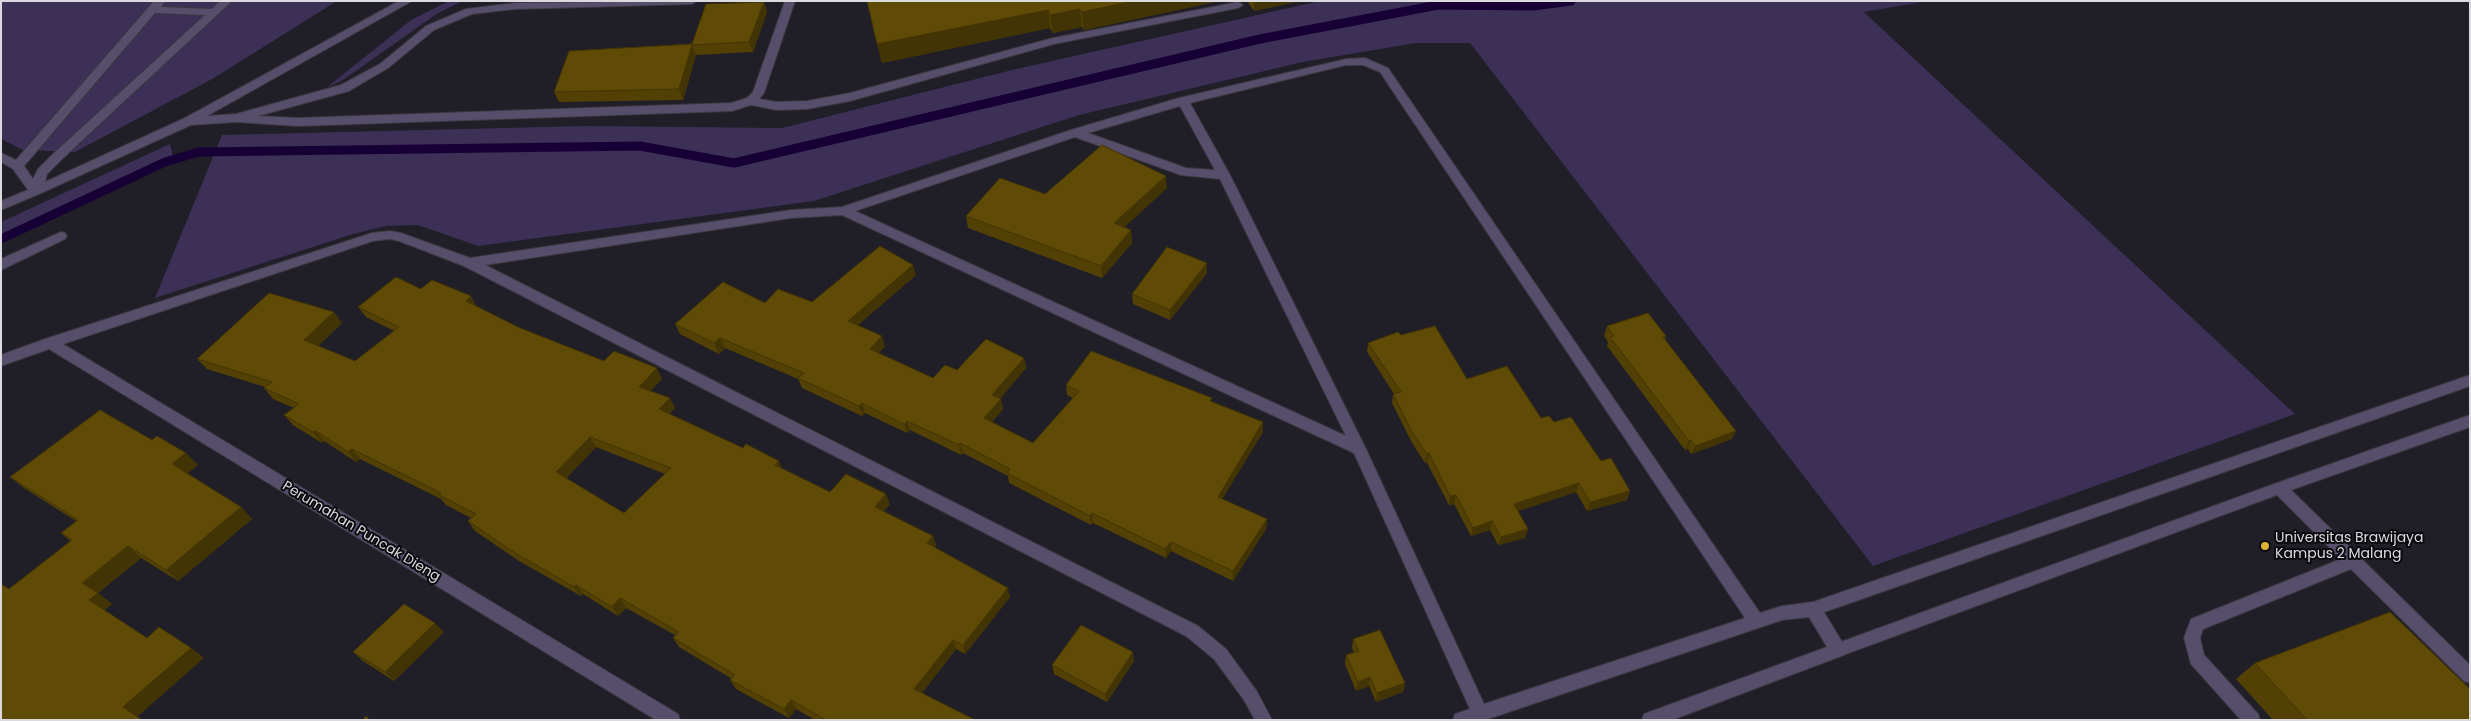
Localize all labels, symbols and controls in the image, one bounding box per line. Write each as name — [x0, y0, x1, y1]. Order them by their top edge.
street label: Perumahan Puncak Dieng — [279, 478, 443, 586]
place label: Universitas Brawijaya Kampus 2 Malang — [2275, 530, 2423, 562]
marker: Universitas Brawijaya Kampus 2 Malang — [2259, 540, 2271, 552]

